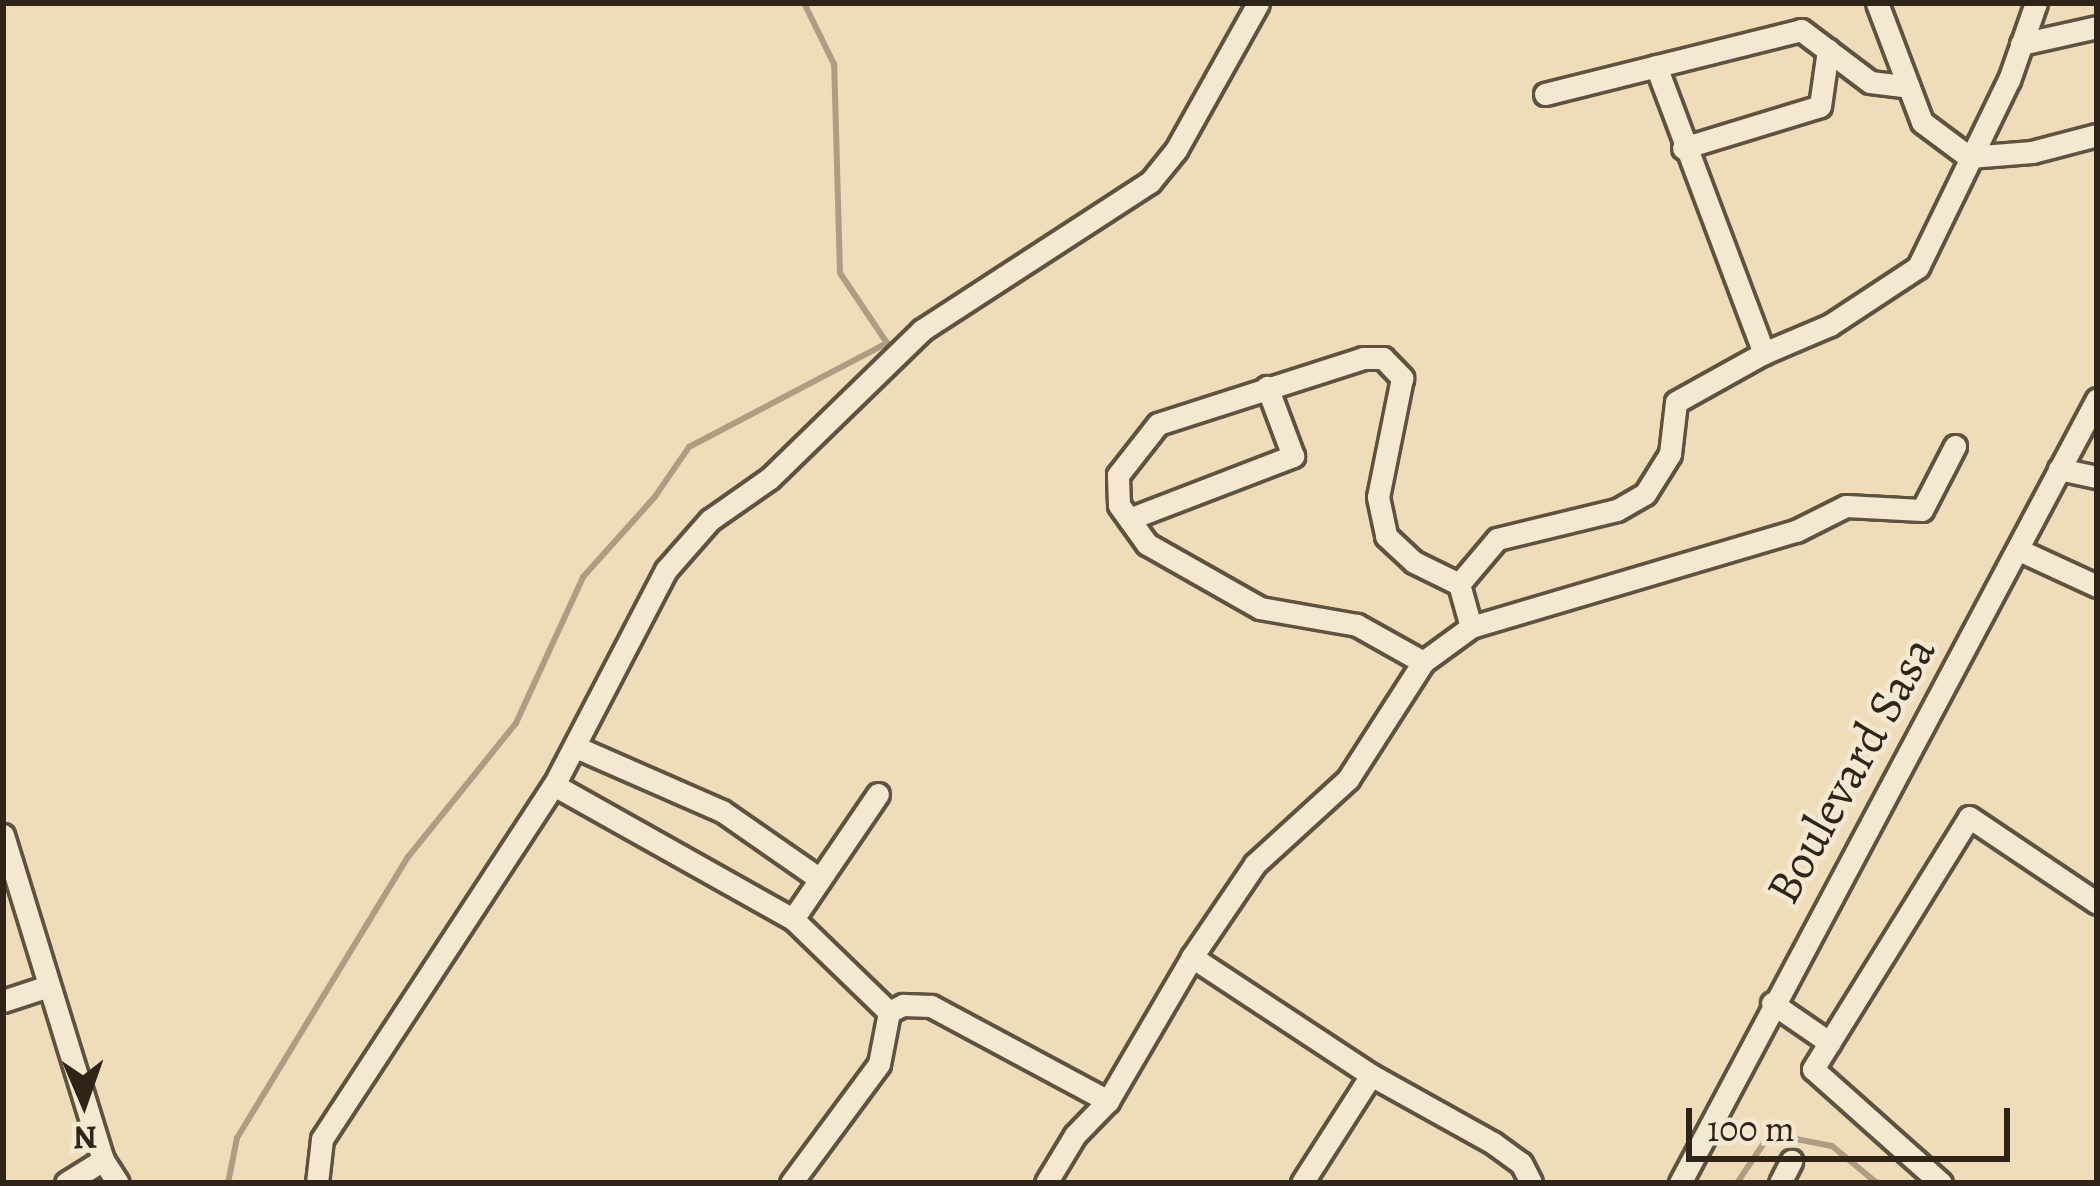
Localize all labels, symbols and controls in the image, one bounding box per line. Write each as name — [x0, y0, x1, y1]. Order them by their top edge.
street label: Boulevard Sasa — [1754, 627, 1948, 913]
north arrow — [24, 1042, 144, 1162]
scale bar — [1692, 1084, 2016, 1158]
text: 100 m — [1707, 1104, 1795, 1153]
text: N — [72, 1116, 98, 1161]

